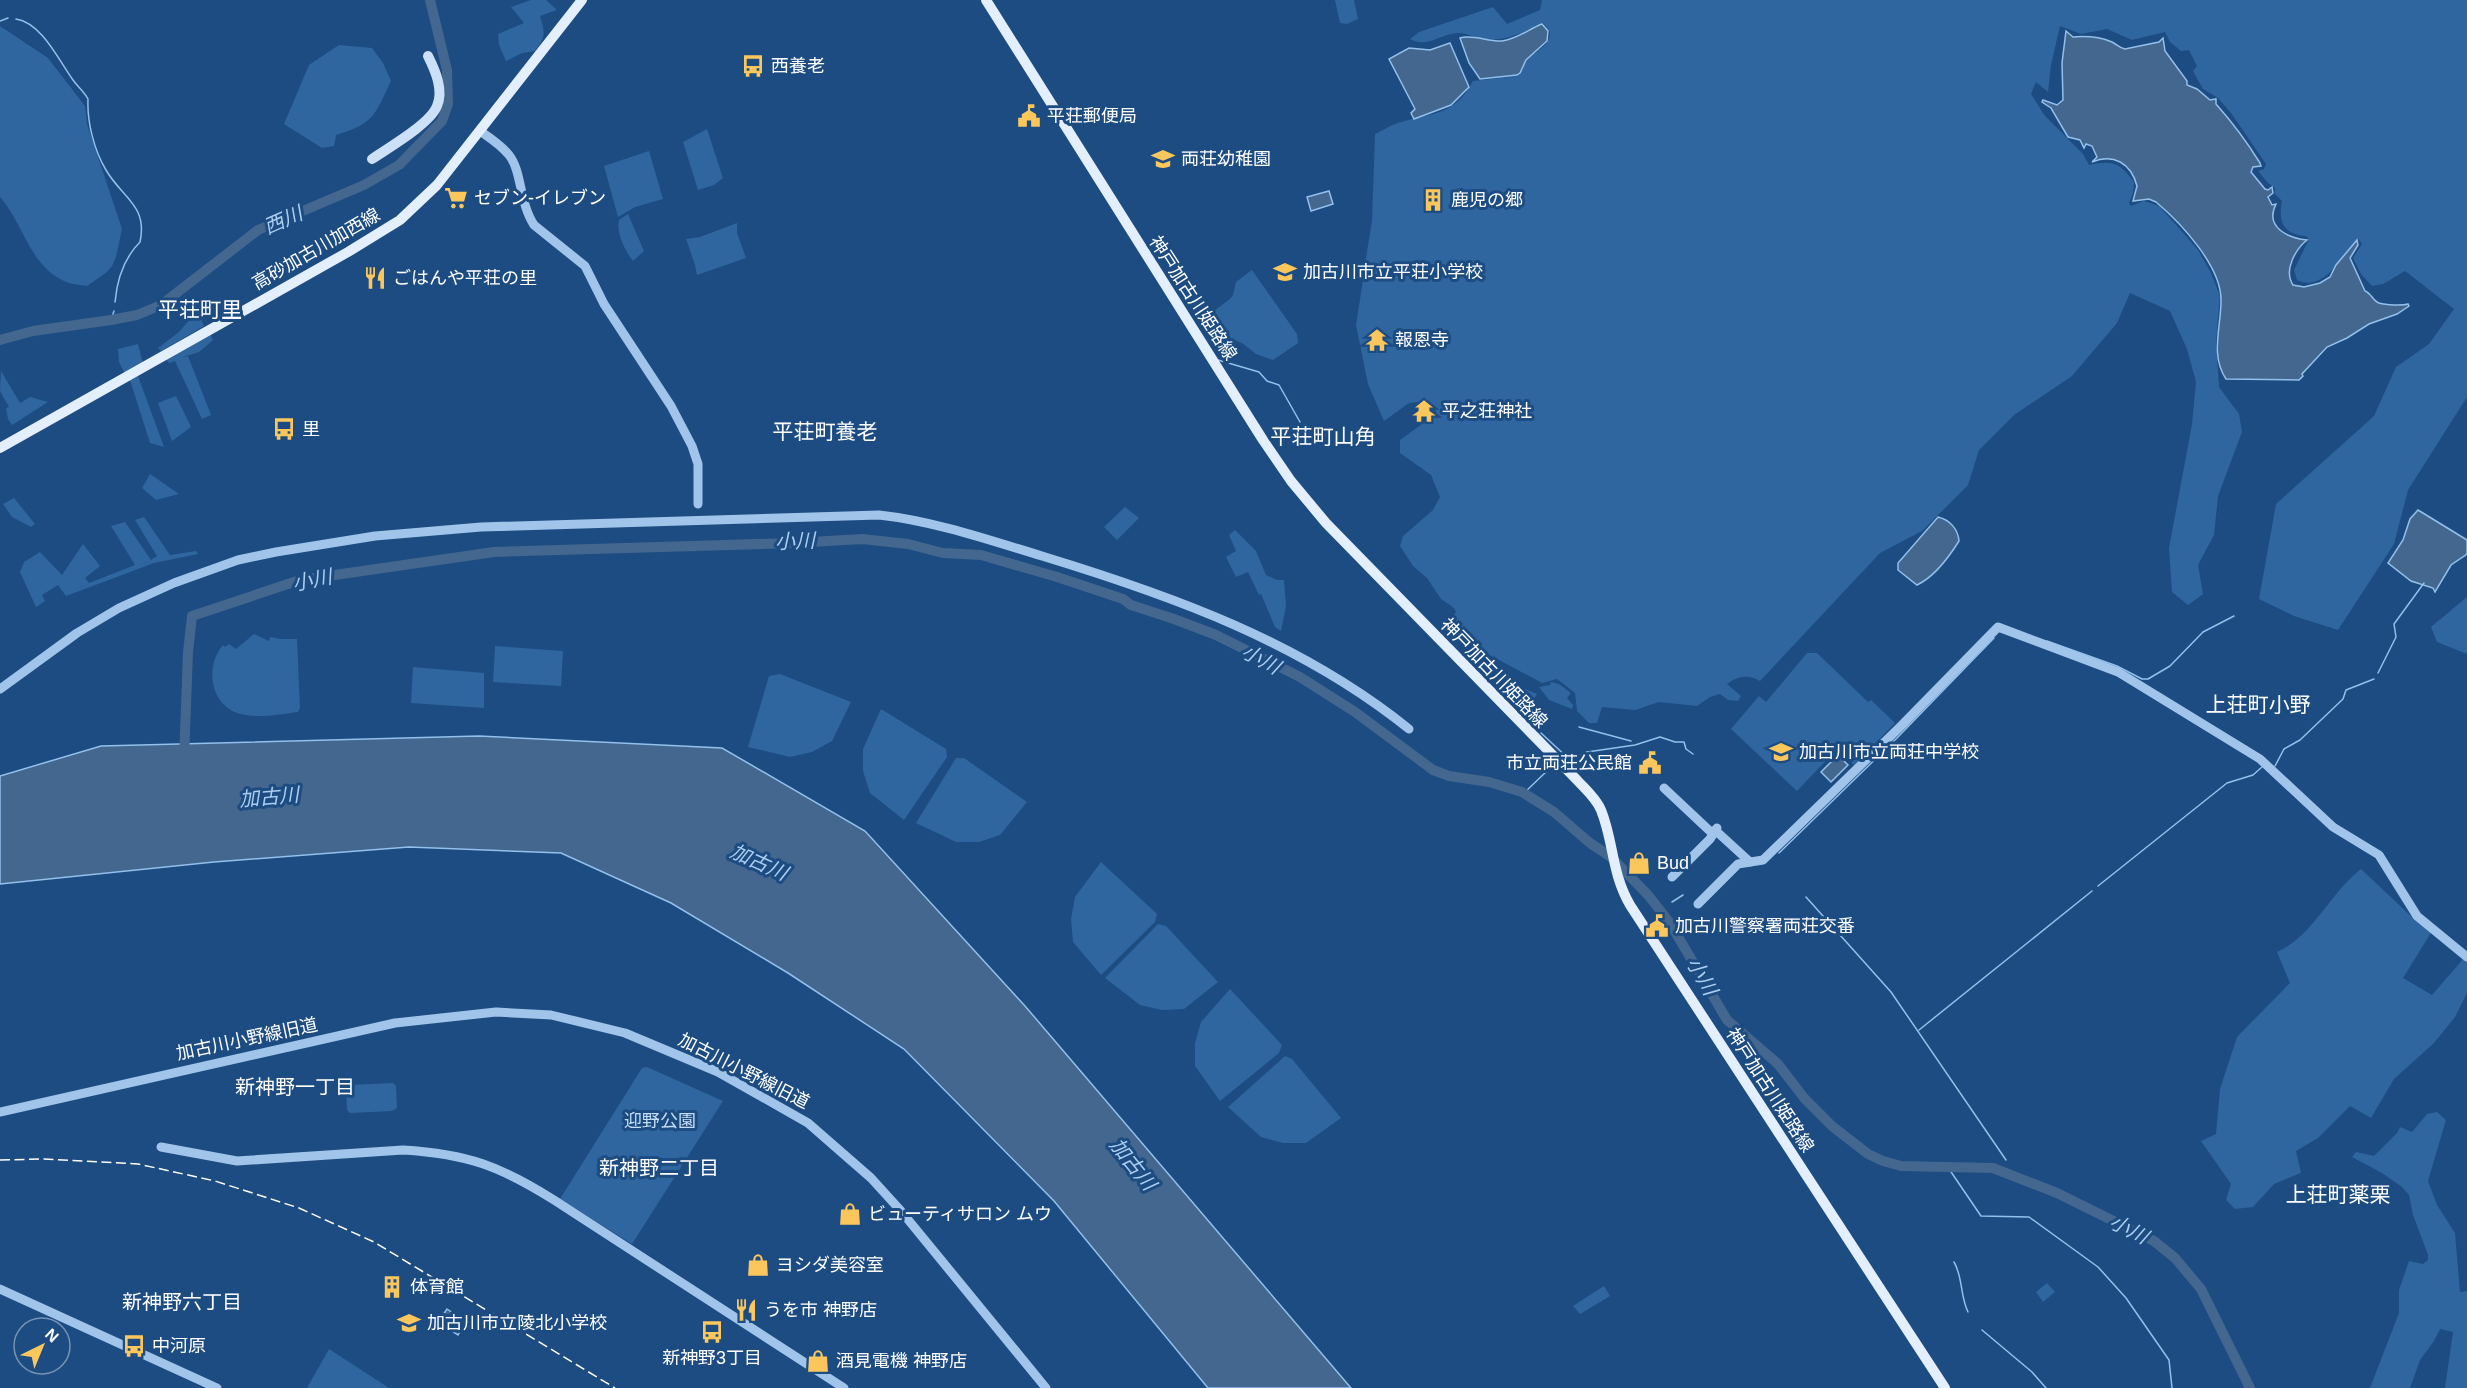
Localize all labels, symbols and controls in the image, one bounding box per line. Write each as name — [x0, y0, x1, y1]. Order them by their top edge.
bus stop icon: 西養老 — [740, 53, 766, 79]
place label: 西養老 — [771, 56, 825, 76]
public building icon: 平荘郵便局 — [1016, 103, 1042, 129]
place label: 平荘郵便局 — [1047, 106, 1137, 126]
school or university icon: 両荘幼稚園 — [1150, 146, 1176, 172]
place label: 両荘幼稚園 — [1181, 149, 1271, 169]
supermarket icon: セブン-イレブン — [443, 185, 469, 211]
building icon: 鹿児の郷 — [1420, 187, 1446, 213]
place label: セブン-イレブン — [474, 188, 606, 208]
place label: 鹿児の郷 — [1451, 190, 1523, 210]
water label: 西川 — [260, 201, 308, 238]
street label: 高砂加古川加西線 — [249, 204, 383, 294]
street label: 神戸加古川姫路線 — [1145, 232, 1241, 364]
school or university icon: 加古川市立平荘小学校 — [1272, 259, 1298, 285]
place label: 加古川市立平荘小学校 — [1303, 262, 1483, 282]
restaurant icon: ごはんや平荘の里 — [362, 265, 388, 291]
place label: ごはんや平荘の里 — [393, 268, 537, 288]
district label: 平荘町里 — [158, 298, 242, 321]
temple icon: 報恩寺 — [1364, 327, 1390, 353]
place label: 報恩寺 — [1395, 330, 1449, 350]
temple icon: 平之荘神社 — [1411, 398, 1437, 424]
place label: 平之荘神社 — [1442, 401, 1532, 421]
bus stop icon: 里 — [271, 416, 297, 442]
place label: 里 — [302, 419, 320, 439]
district label: 平荘町養老 — [773, 420, 878, 443]
district label: 平荘町山角 — [1271, 425, 1376, 448]
water label: 小川 — [775, 529, 817, 553]
water label: 小川 — [290, 565, 336, 595]
street label: 神戸加古川姫路線 — [1437, 614, 1551, 732]
water label: 小川 — [1238, 640, 1286, 679]
district label: 上荘町小野 — [2206, 693, 2311, 716]
school or university icon: 加古川市立両荘中学校 — [1768, 739, 1794, 765]
place label: 加古川市立両荘中学校 — [1799, 742, 1979, 762]
public building icon: 市立両荘公民館 — [1637, 750, 1663, 776]
place label: 市立両荘公民館 — [1506, 753, 1632, 773]
water label: 加古川 — [238, 783, 302, 811]
water label: 加古川 — [727, 840, 793, 885]
shop icon: Bud — [1626, 850, 1652, 876]
place label: Bud — [1657, 853, 1689, 873]
public building icon: 加古川警察署両荘交番 — [1644, 913, 1670, 939]
place label: 加古川警察署両荘交番 — [1675, 916, 1855, 936]
water label: 小川 — [1682, 953, 1723, 1001]
street label: 加古川小野線旧道 — [174, 1014, 320, 1064]
street label: 神戸加古川姫路線 — [1722, 1024, 1818, 1156]
street label: 加古川小野線旧道 — [675, 1029, 813, 1113]
district label: 新神野一丁目 — [235, 1076, 355, 1098]
park label: 迎野公園 — [624, 1111, 696, 1131]
water label: 加古川 — [1106, 1134, 1162, 1196]
district label: 新神野二丁目 — [599, 1157, 719, 1179]
district label: 上荘町薬栗 — [2286, 1183, 2391, 1206]
shop icon: ビューティサロン ムウ — [837, 1201, 863, 1227]
place label: ビューティサロン ムウ — [868, 1204, 1052, 1224]
water label: 小川 — [2106, 1210, 2154, 1249]
shop icon: ヨシダ美容室 — [745, 1252, 771, 1278]
place label: ヨシダ美容室 — [776, 1255, 884, 1275]
building icon: 体育館 — [379, 1274, 405, 1300]
place label: 体育館 — [410, 1277, 464, 1297]
district label: 新神野六丁目 — [122, 1291, 242, 1313]
restaurant icon: うを市 神野店 — [733, 1297, 759, 1323]
place label: うを市 神野店 — [764, 1300, 877, 1320]
school or university icon: 加古川市立陵北小学校 — [396, 1310, 422, 1336]
place label: 加古川市立陵北小学校 — [427, 1313, 607, 1333]
north arrow — [12, 1316, 72, 1376]
bus stop icon: 新神野3丁目 — [699, 1319, 725, 1345]
text: N — [42, 1325, 62, 1346]
bus stop icon: 中河原 — [121, 1333, 147, 1359]
place label: 中河原 — [152, 1336, 206, 1356]
place label: 新神野3丁目 — [662, 1348, 762, 1368]
shop icon: 酒見電機 神野店 — [805, 1348, 831, 1374]
place label: 酒見電機 神野店 — [836, 1351, 967, 1371]

